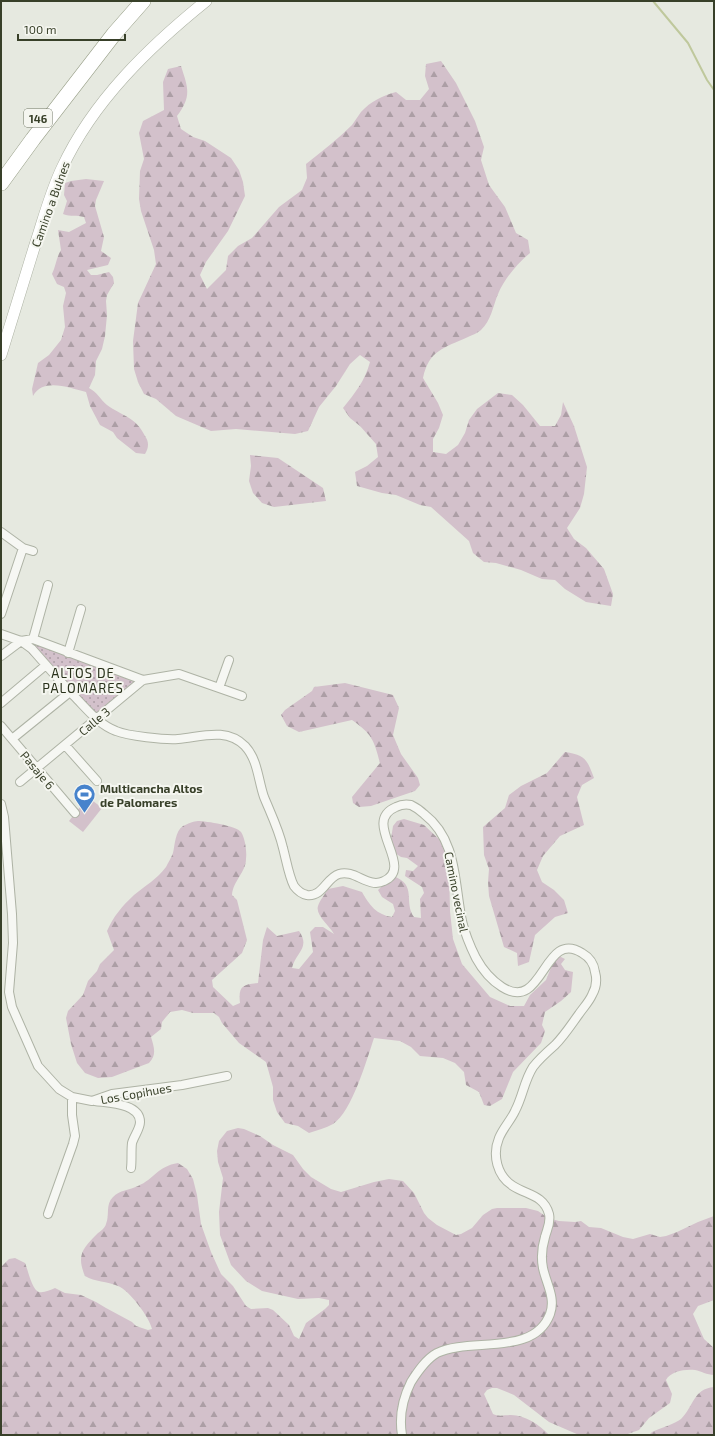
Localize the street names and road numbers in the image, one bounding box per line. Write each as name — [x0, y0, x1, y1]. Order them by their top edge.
road number: 146 — [24, 109, 52, 127]
street label: Camino a Bulnes — [28, 159, 72, 249]
street label: Calle 3 — [76, 704, 112, 738]
street label: Pasaje 6 — [17, 748, 58, 793]
street label: Camino vecinal — [442, 851, 472, 934]
street label: Los Copihues — [99, 1080, 173, 1106]

